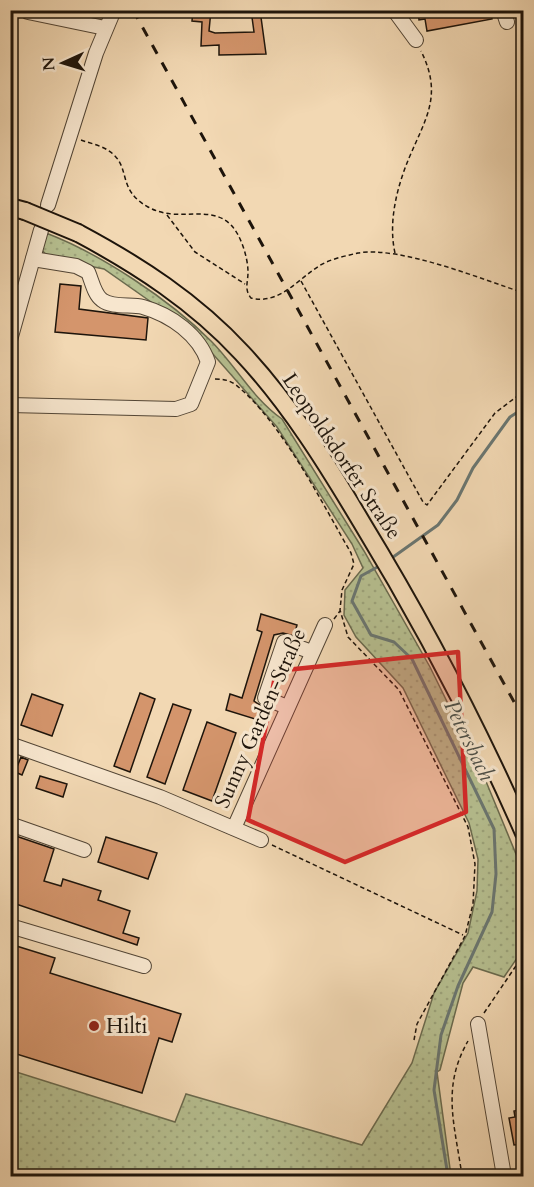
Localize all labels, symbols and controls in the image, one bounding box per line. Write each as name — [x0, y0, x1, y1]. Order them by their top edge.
north arrow — [33, 33, 93, 93]
text: N — [38, 56, 60, 72]
street label: Leopoldsdorfer Straße — [275, 367, 408, 545]
street label: Sunny Garden-Straße — [208, 624, 313, 813]
water label: Petersbach — [437, 695, 502, 786]
place label: Hilti — [106, 1012, 147, 1041]
marker: Hilti — [87, 1019, 101, 1033]

